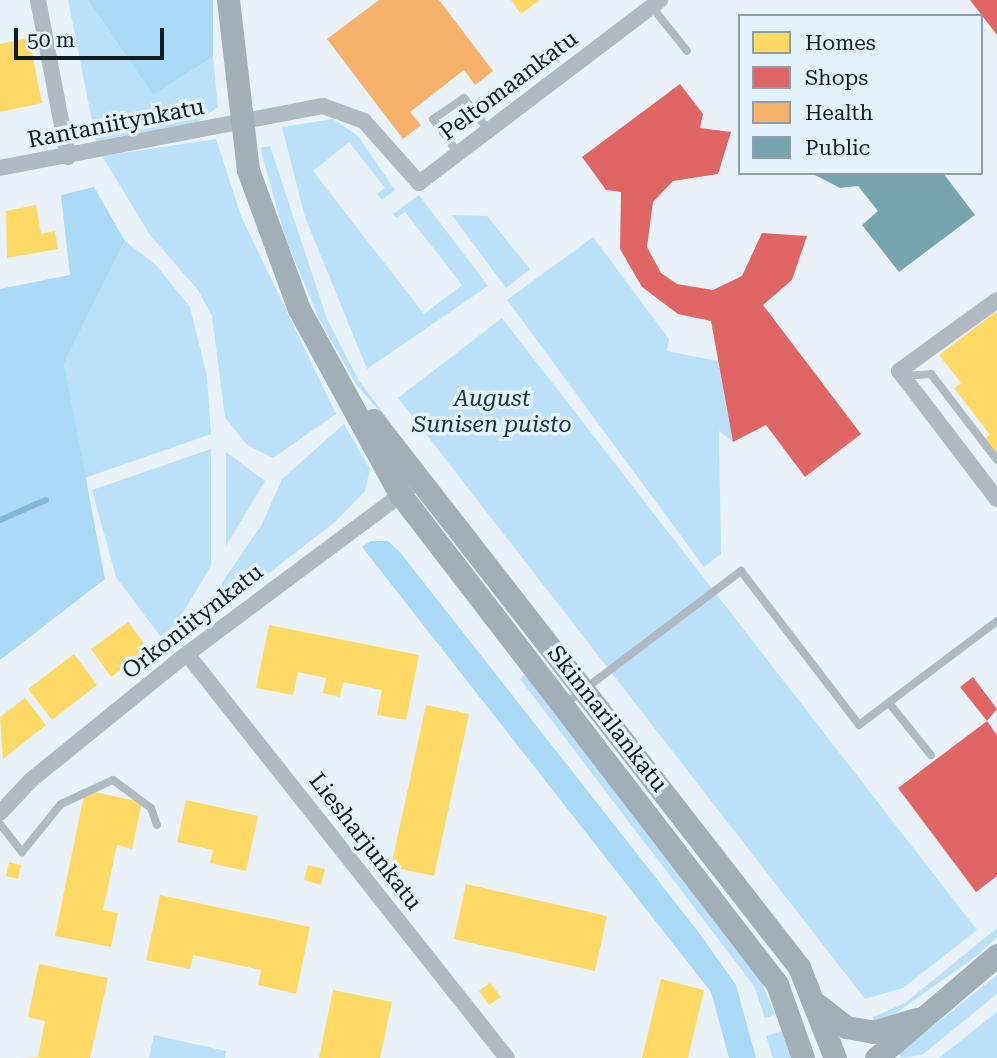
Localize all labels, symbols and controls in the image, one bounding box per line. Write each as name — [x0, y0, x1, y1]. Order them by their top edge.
scale bar — [18, 14, 168, 58]
legend — [738, 14, 983, 175]
street label: Peltomaankatu — [435, 25, 583, 147]
text: 50 m — [27, 28, 75, 52]
text: Homes — [805, 31, 876, 55]
text: Shops — [805, 66, 868, 90]
street label: Rantaniitynkatu — [25, 93, 207, 155]
text: Health — [805, 101, 873, 125]
text: Public — [805, 136, 870, 160]
park label: August Sunisen puisto — [412, 385, 572, 439]
street label: Orkoniitynkatu — [117, 558, 269, 686]
street label: Skinnarilankatu — [541, 640, 673, 798]
street label: Liesharjunkatu — [303, 768, 427, 916]

